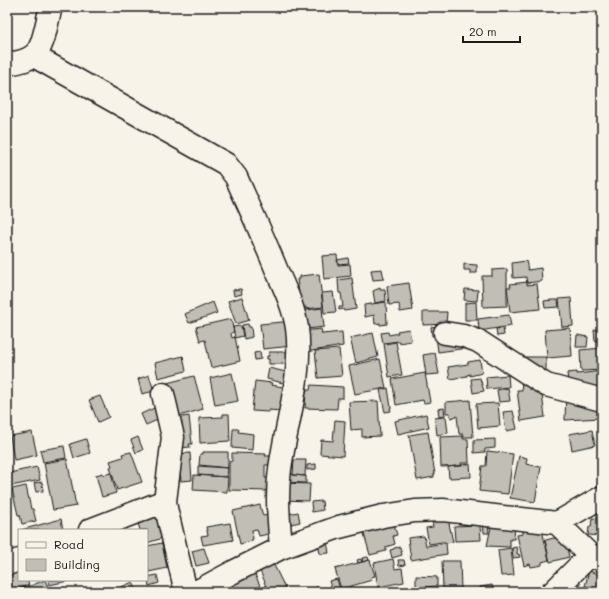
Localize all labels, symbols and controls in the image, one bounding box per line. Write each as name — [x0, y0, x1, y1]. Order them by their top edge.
scale bar — [463, 18, 520, 44]
text: 20 m — [469, 23, 497, 39]
legend — [18, 529, 148, 581]
text: Road — [54, 536, 84, 552]
text: Building — [54, 556, 100, 572]

